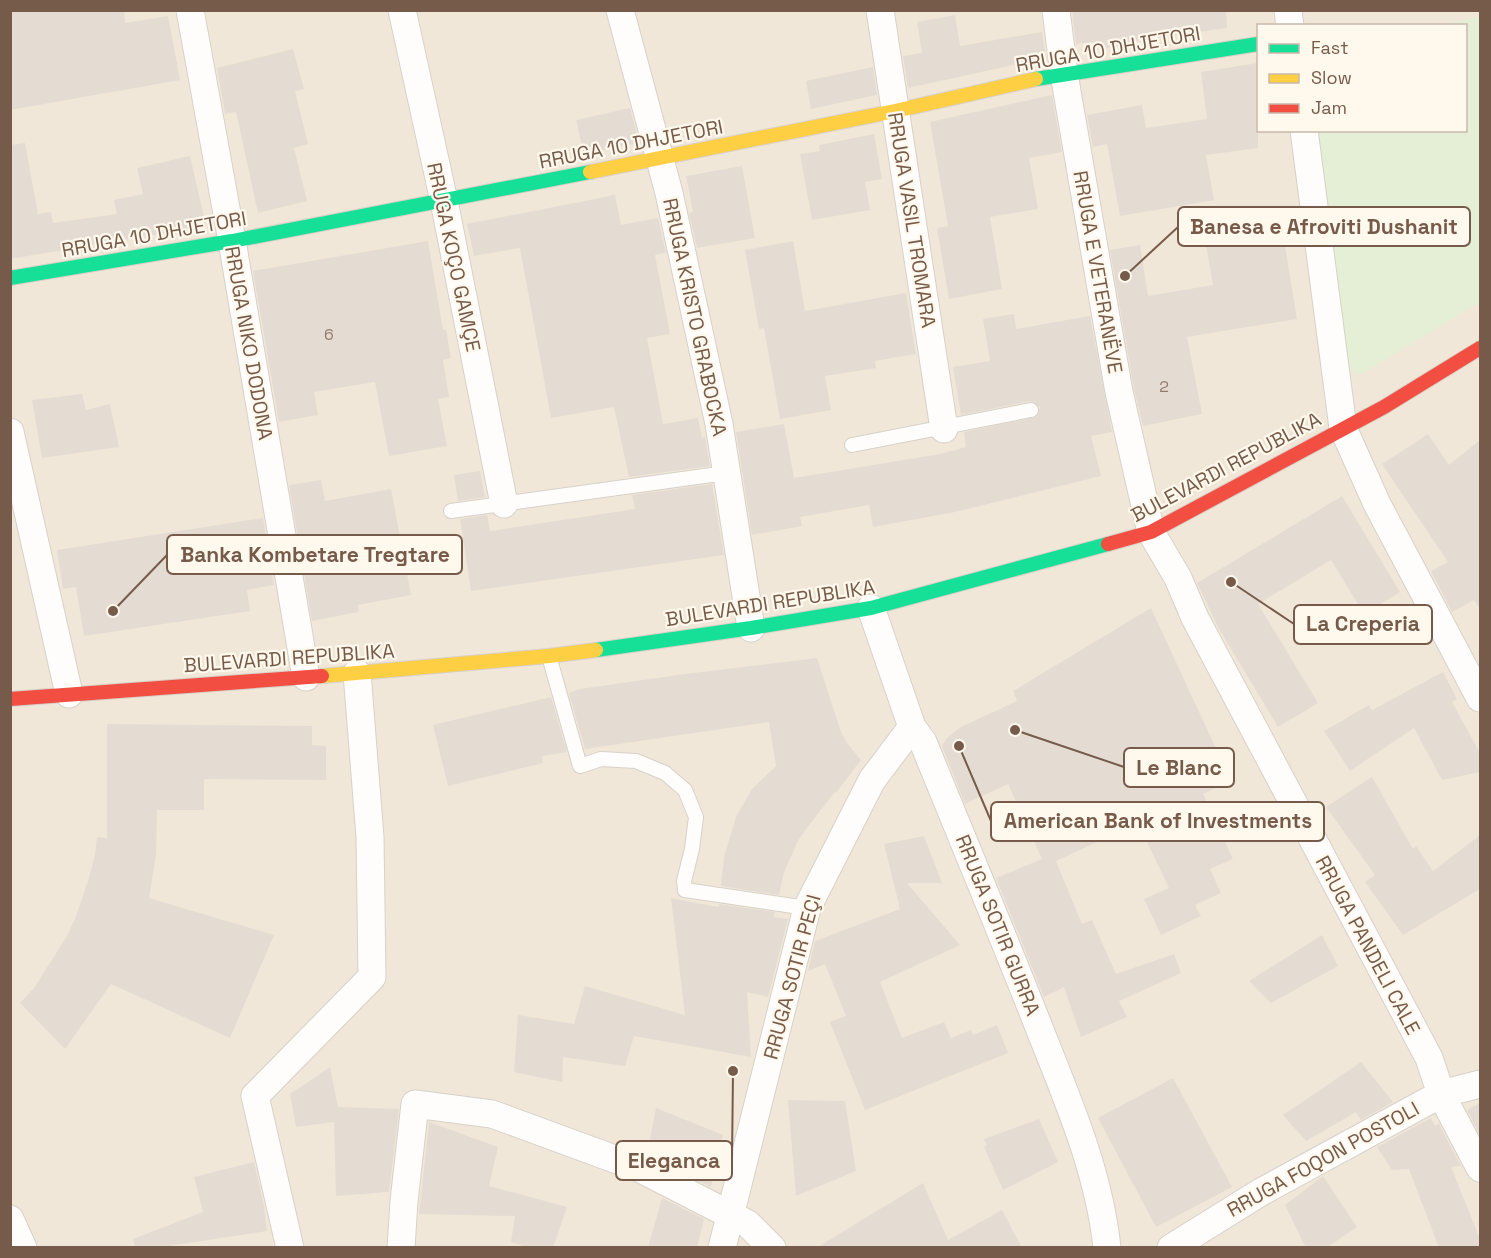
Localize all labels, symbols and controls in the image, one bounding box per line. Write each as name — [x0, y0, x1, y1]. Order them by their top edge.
street label: RRUGA 10 DHJETORI — [1014, 20, 1202, 78]
legend — [1257, 24, 1467, 132]
text: Fast — [1311, 36, 1348, 59]
text: Slow — [1311, 66, 1352, 89]
text: Jam — [1311, 96, 1347, 119]
street label: RRUGA VASIL TROMARA — [882, 110, 942, 330]
street label: RRUGA 10 DHJETORI — [537, 113, 725, 175]
street label: RRUGA KOÇO GAMÇE — [421, 160, 487, 354]
street label: RRUGA E VETERANËVE — [1067, 169, 1129, 375]
street label: RRUGA KRISTO GRABOCKA — [657, 195, 733, 439]
street label: RRUGA 10 DHJETORI — [60, 205, 248, 263]
callout: Banesa e Afroviti Dushanit — [1178, 207, 1470, 246]
text: Banesa e Afroviti Dushanit — [1190, 213, 1458, 240]
street label: RRUGA NIKO DODONA — [219, 244, 279, 442]
house number: 6 — [324, 324, 334, 345]
house number: 2 — [1159, 376, 1169, 397]
street label: BULEVARDI REPUBLIKA — [1126, 406, 1326, 528]
callout: Banka Kombetare Tregtare — [167, 535, 462, 574]
text: Banka Kombetare Tregtare — [180, 541, 450, 568]
street label: BULEVARDI REPUBLIKA — [663, 574, 877, 632]
callout: La Creperia — [1294, 605, 1432, 644]
text: La Creperia — [1306, 610, 1420, 637]
street label: BULEVARDI REPUBLIKA — [183, 638, 396, 678]
callout: Le Blanc — [1124, 748, 1234, 787]
text: Le Blanc — [1136, 754, 1222, 781]
callout: American Bank of Investments — [991, 802, 1324, 841]
text: American Bank of Investments — [1004, 807, 1312, 834]
street label: RRUGA SOTIR GURRA — [950, 831, 1046, 1020]
street label: RRUGA PANDELI CALE — [1310, 851, 1426, 1039]
street label: RRUGA SOTIR PEÇI — [757, 892, 827, 1062]
street label: RRUGA FOQON POSTOLI — [1222, 1095, 1424, 1223]
callout: Eleganca — [616, 1141, 732, 1180]
text: Eleganca — [628, 1147, 720, 1174]

